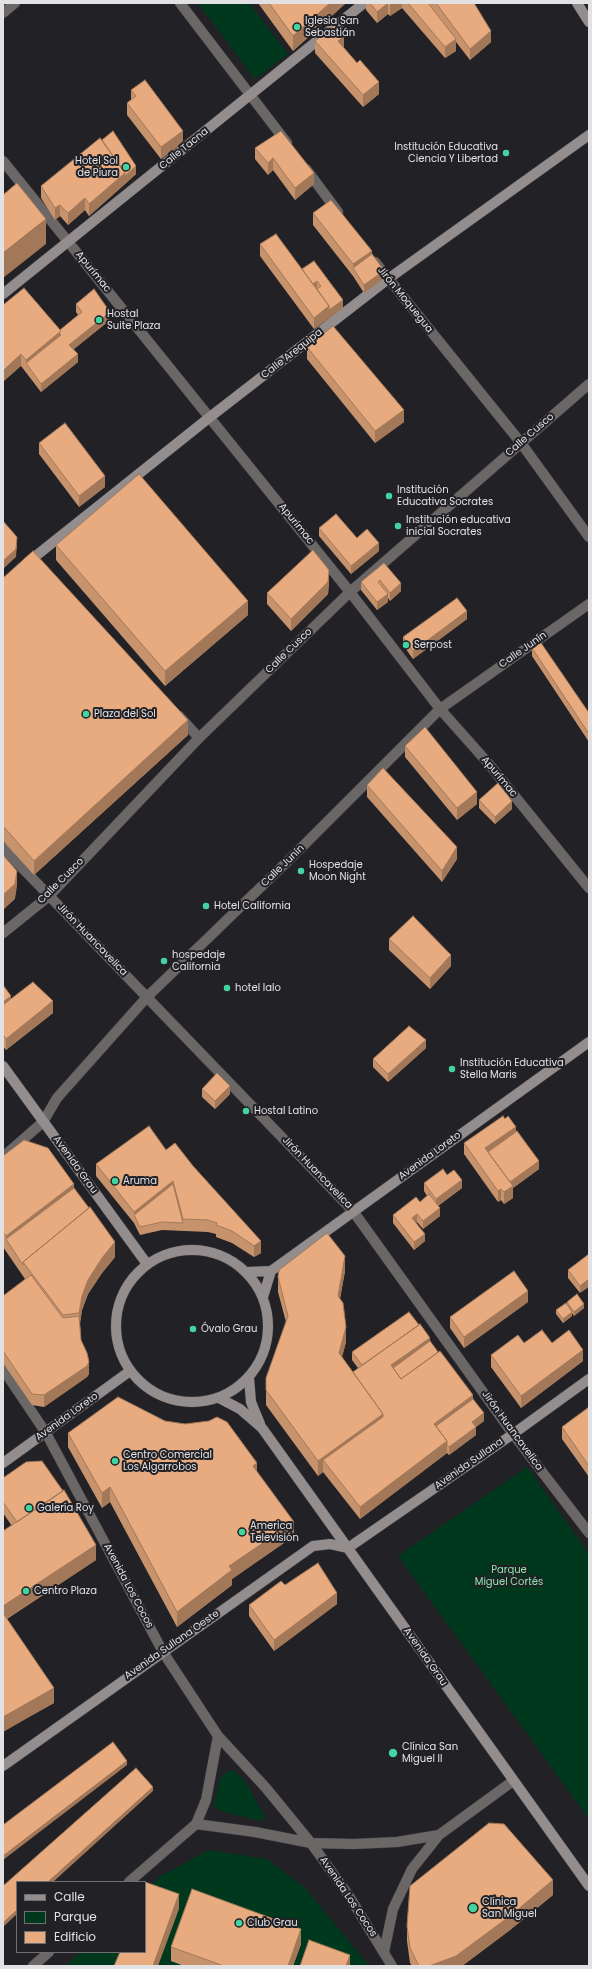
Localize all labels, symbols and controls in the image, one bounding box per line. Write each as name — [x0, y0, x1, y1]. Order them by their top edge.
place label: Iglesia San Sebastián — [305, 15, 359, 38]
marker: Iglesia San Sebastián — [292, 22, 302, 32]
street label: Calle Tacna — [157, 126, 211, 172]
place label: Institución Educativa Ciencia Y Libertad — [394, 141, 498, 164]
marker: Institución Educativa Ciencia Y Libertad — [501, 148, 511, 158]
place label: Hotel Sol de Piura — [75, 155, 118, 178]
marker: Hotel Sol de Piura — [121, 162, 131, 172]
street label: Apurímac — [73, 249, 113, 295]
street label: Jirón Moquegua — [375, 265, 435, 335]
place label: Hostal Suite Plaza — [107, 308, 161, 332]
marker: Hostal Suite Plaza — [94, 315, 104, 325]
street label: Calle Arequipa — [259, 326, 325, 382]
street label: Calle Cusco — [503, 411, 557, 459]
place label: Institución Educativa Socrates — [397, 484, 493, 508]
marker: Institución Educativa Socrates — [384, 491, 394, 501]
street label: Apurímac — [276, 501, 316, 547]
place label: Institución educativa inicial Socrates — [406, 514, 511, 538]
marker: Institución educativa inicial Socrates — [393, 521, 403, 531]
street label: Calle Cusco — [263, 626, 315, 676]
street label: Calle Junín — [497, 629, 549, 671]
place label: Serpost — [414, 639, 452, 651]
marker: Serpost — [401, 640, 411, 650]
place label: Plaza del Sol — [94, 708, 156, 720]
marker: Plaza del Sol — [81, 709, 91, 719]
street label: Apurímac — [479, 754, 519, 800]
street label: Calle Junín — [259, 843, 307, 889]
street label: Calle Cusco — [36, 856, 86, 906]
place label: Hospedaje Moon Night — [309, 859, 366, 882]
marker: Hospedaje Moon Night — [296, 866, 306, 876]
place label: Hotel California — [214, 900, 291, 912]
street label: Jirón Huancavelica — [54, 901, 130, 979]
marker: Hotel California — [201, 901, 211, 911]
place label: hospedaje California — [172, 949, 225, 972]
marker: hospedaje California — [159, 956, 169, 966]
place label: hotel lalo — [235, 982, 281, 994]
marker: hotel lalo — [222, 983, 232, 993]
place label: Institución Educativa Stella Maris — [460, 1057, 564, 1080]
marker: Institución Educativa Stella Maris — [447, 1064, 457, 1074]
place label: Hostal Latino — [254, 1105, 318, 1117]
marker: Hostal Latino — [241, 1106, 251, 1116]
street label: Avenida Loreto — [396, 1129, 464, 1183]
street label: Avenida Grau — [50, 1134, 100, 1196]
street label: Jirón Huancavelica — [279, 1134, 355, 1212]
place label: Aruma — [123, 1175, 157, 1187]
marker: Aruma — [110, 1176, 120, 1186]
place label: Óvalo Grau — [201, 1323, 257, 1335]
marker: Óvalo Grau — [188, 1324, 198, 1334]
street label: Jirón Huancavelica — [479, 1389, 545, 1473]
street label: Avenida Loreto — [33, 1390, 101, 1444]
street label: Avenida Sullana — [433, 1436, 505, 1492]
place label: Centro Comercial Los Algarrobos — [123, 1449, 212, 1472]
marker: Centro Comercial Los Algarrobos — [110, 1456, 120, 1466]
place label: Galería Roy — [37, 1502, 94, 1514]
marker: Galería Roy — [24, 1503, 34, 1513]
place label: America Televisión — [250, 1520, 299, 1544]
marker: America Televisión — [237, 1527, 247, 1537]
street label: Avenida Los Cocos — [101, 1542, 155, 1630]
park label: Parque Miguel Cortés — [475, 1564, 543, 1588]
place label: Centro Plaza — [34, 1585, 97, 1597]
marker: Centro Plaza — [21, 1586, 31, 1596]
street label: Avenida Sullana Oeste — [122, 1608, 222, 1682]
street label: Avenida Grau — [401, 1626, 449, 1688]
place label: Clínica San Miguel II — [402, 1741, 458, 1764]
marker: Clínica San Miguel II — [387, 1747, 399, 1759]
street label: Avenida Los Cocos — [317, 1855, 379, 1939]
legend — [16, 1881, 146, 1953]
text: Calle — [54, 1888, 85, 1905]
place label: Clínica San Miguel — [482, 1896, 537, 1920]
marker: Clínica San Miguel — [467, 1902, 479, 1914]
text: Parque — [54, 1908, 97, 1925]
place label: Club Grau — [247, 1917, 298, 1929]
marker: Club Grau — [234, 1918, 244, 1928]
text: Edificio — [54, 1928, 96, 1945]

